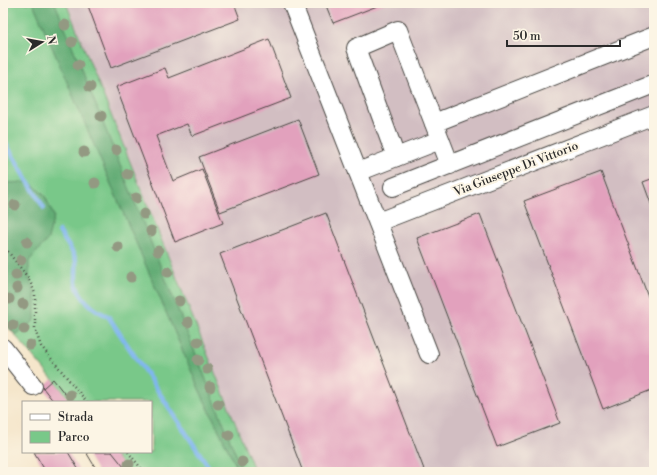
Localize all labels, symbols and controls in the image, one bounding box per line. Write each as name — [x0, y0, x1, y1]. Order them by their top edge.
north arrow — [22, 22, 62, 62]
scale bar — [507, 22, 620, 48]
text: 50 m — [513, 29, 541, 44]
text: N — [43, 35, 59, 46]
street label: Via Giuseppe Di Vittorio — [451, 138, 581, 200]
legend — [22, 401, 152, 453]
text: Strada — [58, 410, 94, 425]
text: Parco — [58, 430, 90, 445]

